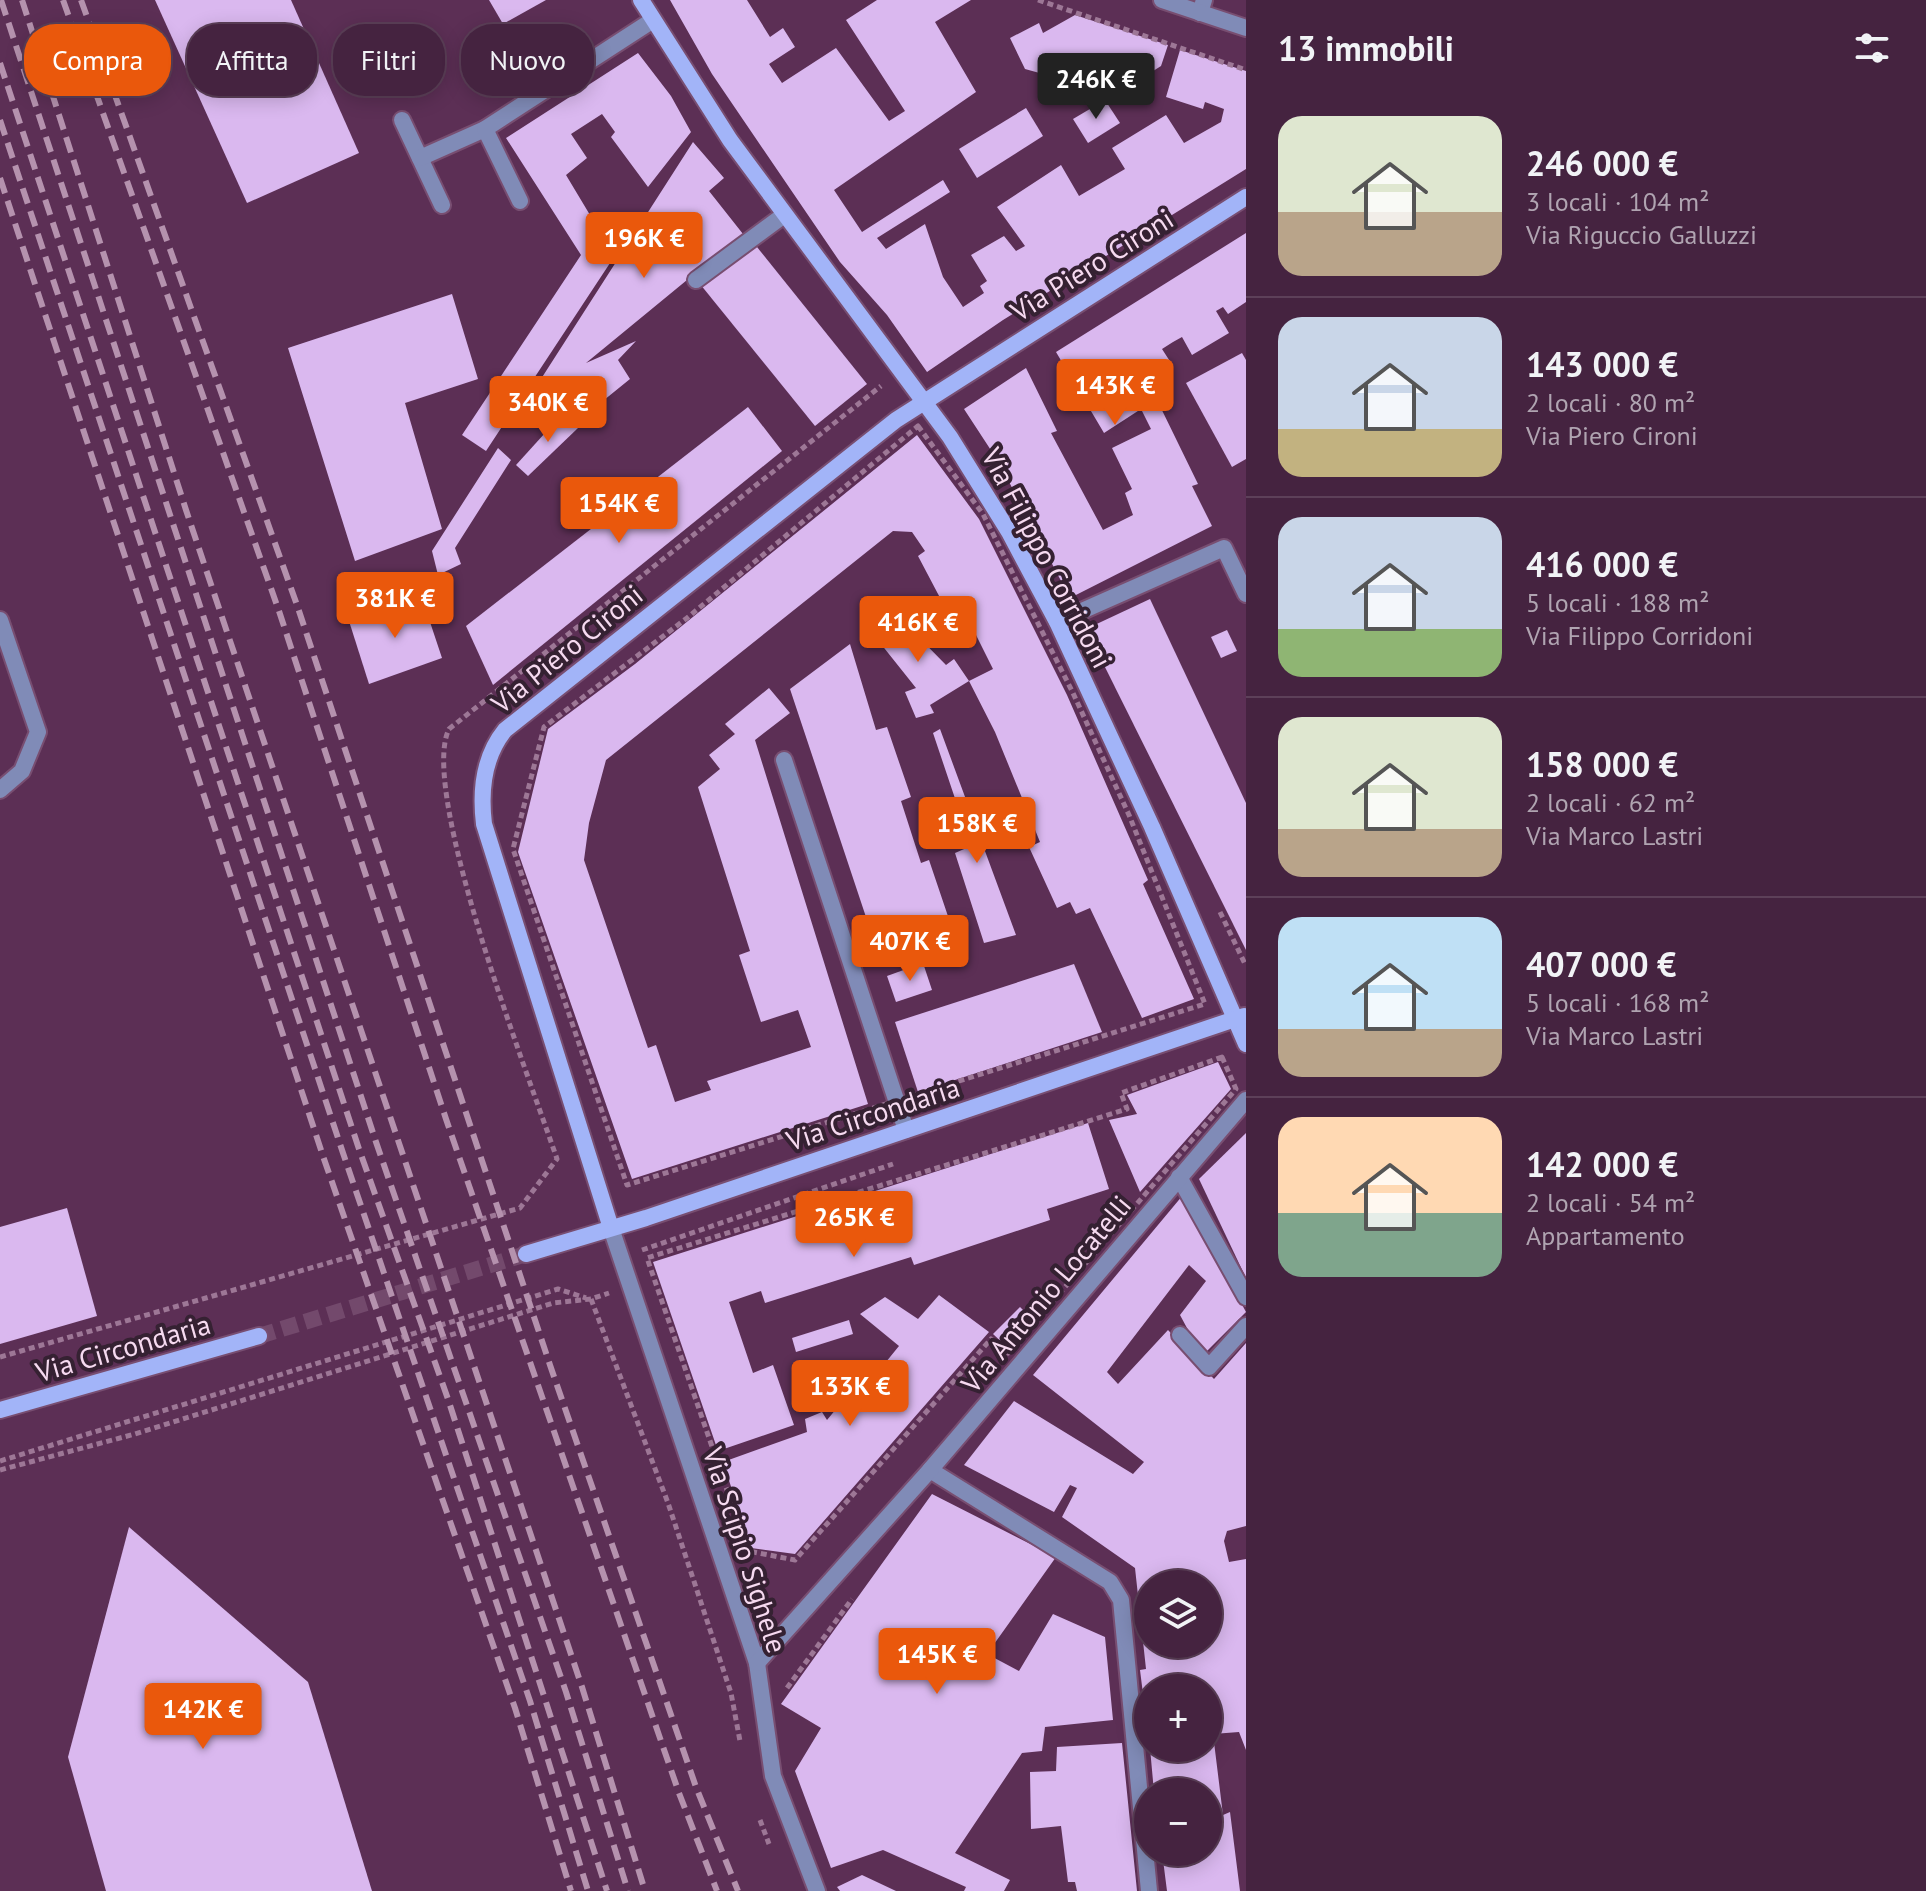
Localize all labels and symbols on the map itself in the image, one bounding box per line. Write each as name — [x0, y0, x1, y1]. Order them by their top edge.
pin: 246K € — [1031, 53, 1161, 121]
street label: Via Piero Cironi — [1003, 200, 1180, 330]
pin: 196K € — [579, 212, 709, 280]
pin: 143K € — [1050, 359, 1180, 427]
pin: 340K € — [483, 376, 613, 444]
street label: Via Filippo Corridoni — [973, 440, 1121, 674]
pin: 154K € — [554, 477, 684, 545]
pin: 381K € — [330, 572, 460, 640]
street label: Via Piero Cironi — [482, 576, 650, 722]
pin: 416K € — [853, 596, 983, 664]
pin: 158K € — [912, 797, 1042, 865]
pin: 407K € — [845, 915, 975, 983]
street label: Via Circondaria — [781, 1068, 964, 1159]
street label: Via Antonio Locatelli — [952, 1187, 1139, 1401]
pin: 265K € — [789, 1191, 919, 1259]
street label: Via Circondaria — [30, 1305, 214, 1390]
pin: 133K € — [785, 1360, 915, 1428]
street label: Via Scipio Sighele — [694, 1441, 796, 1657]
pin: 145K € — [872, 1628, 1002, 1696]
pin: 142K € — [138, 1683, 268, 1751]

